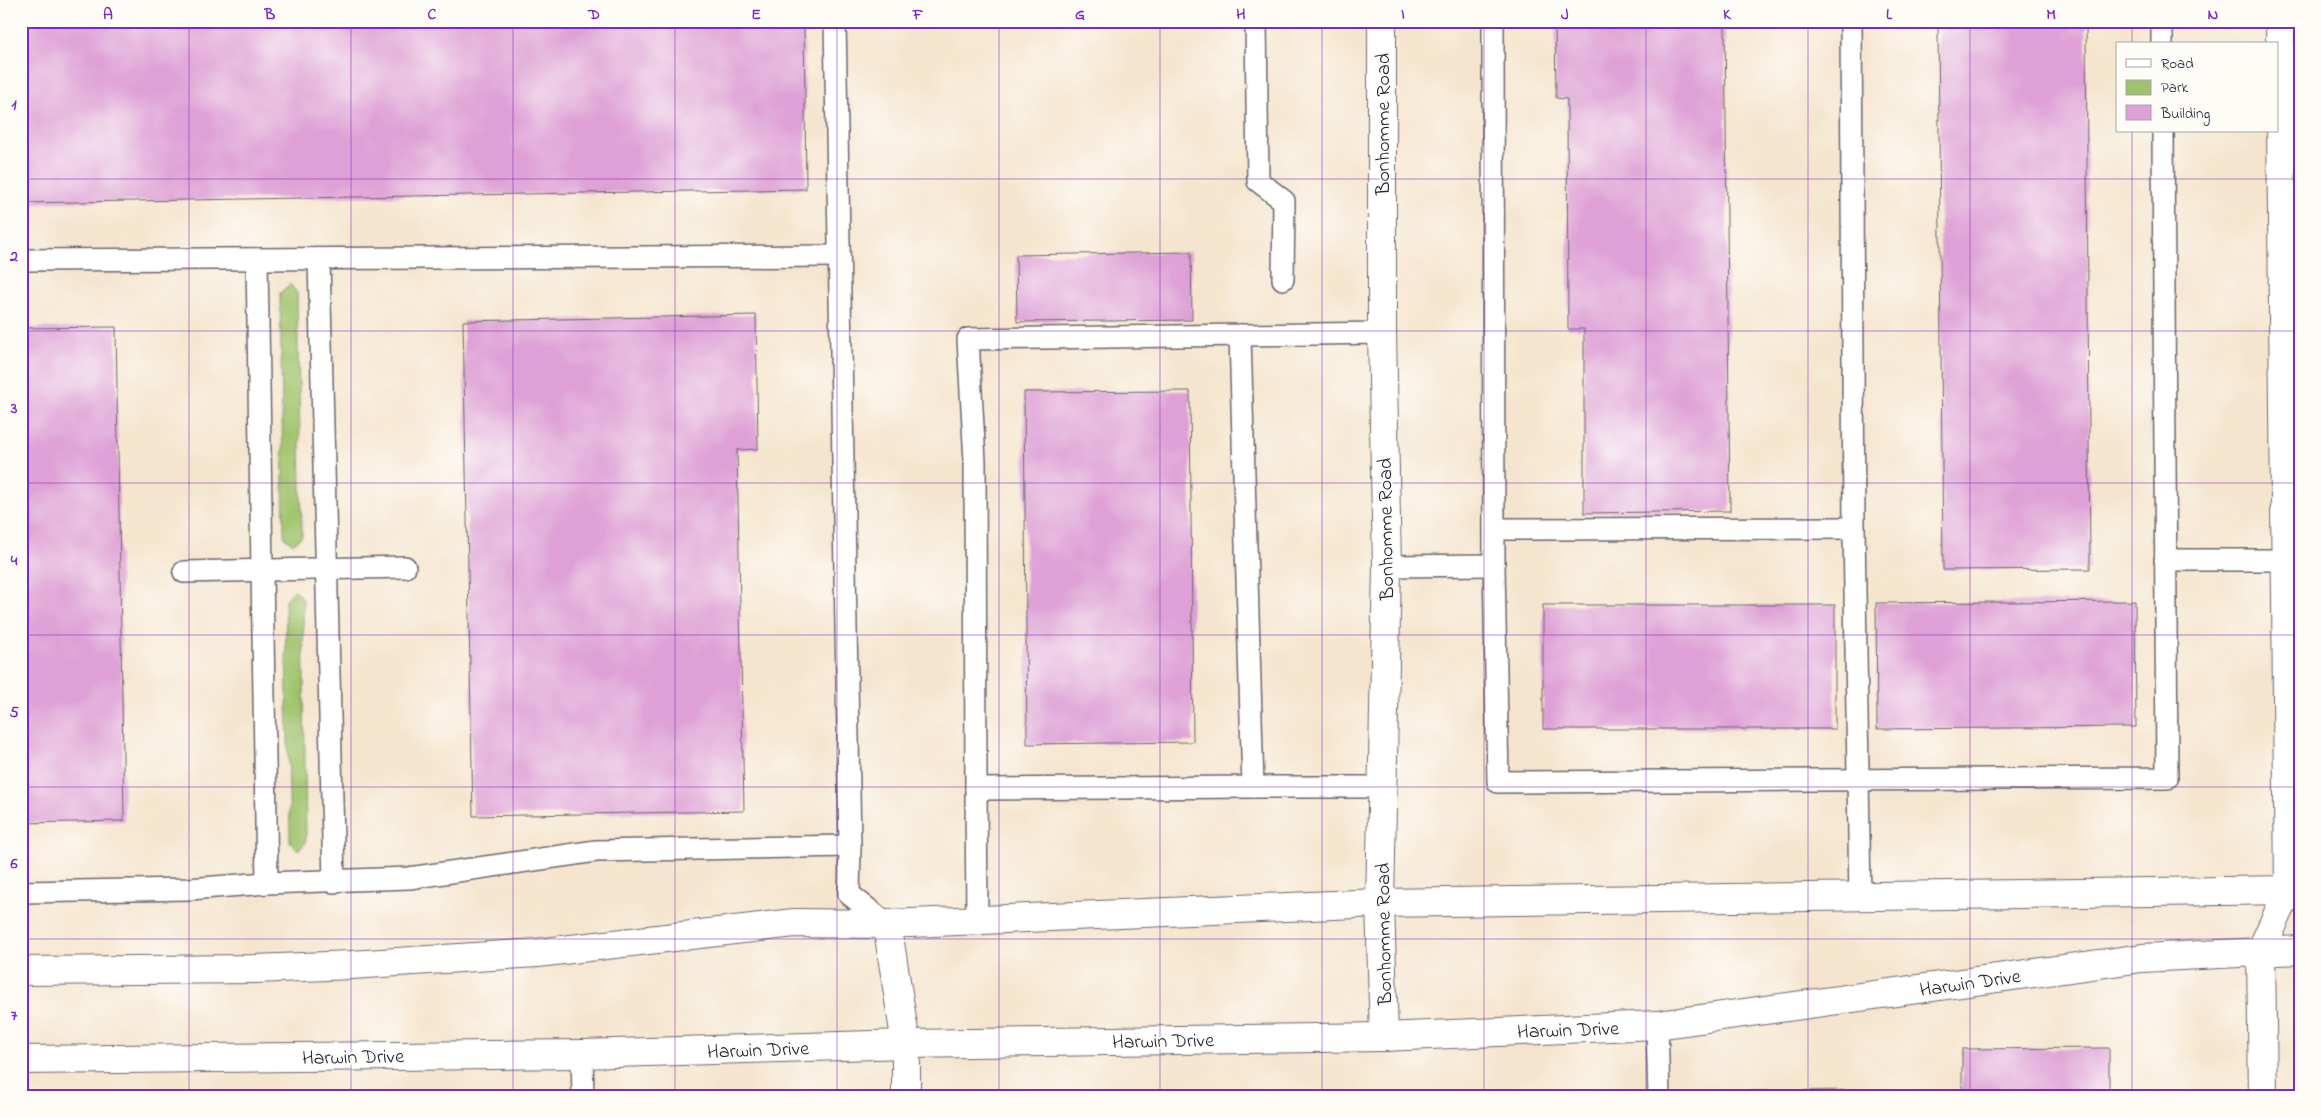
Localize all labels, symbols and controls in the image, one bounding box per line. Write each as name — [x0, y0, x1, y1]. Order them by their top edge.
text: A — [103, 3, 113, 27]
text: B — [264, 3, 276, 27]
text: C — [428, 3, 437, 27]
text: D — [587, 3, 600, 27]
text: E — [751, 3, 761, 27]
text: F — [912, 3, 924, 27]
text: G — [1075, 3, 1085, 27]
text: H — [1236, 3, 1246, 27]
text: I — [1401, 3, 1405, 27]
text: J — [1561, 3, 1569, 27]
text: K — [1723, 3, 1732, 27]
text: L — [1886, 3, 1893, 27]
text: M — [2046, 3, 2056, 27]
text: N — [2208, 3, 2219, 27]
legend — [2116, 42, 2278, 132]
street label: Bonhomme Road — [1370, 53, 1399, 196]
text: Road — [2161, 53, 2194, 75]
text: Park — [2161, 77, 2189, 99]
text: 1 — [11, 93, 17, 117]
text: Building — [2160, 103, 2210, 126]
text: 2 — [9, 245, 18, 269]
text: 3 — [10, 397, 18, 421]
street label: Bonhomme Road — [1372, 458, 1403, 601]
text: 4 — [10, 549, 18, 573]
text: 5 — [9, 701, 19, 725]
text: 6 — [9, 852, 18, 876]
street label: Bonhomme Road — [1370, 863, 1401, 1006]
street label: Harwin Drive — [1918, 963, 2023, 1006]
text: 7 — [11, 1004, 18, 1028]
street label: Harwin Drive — [1517, 1015, 1620, 1048]
street label: Harwin Drive — [1112, 1027, 1214, 1058]
street label: Harwin Drive — [707, 1035, 810, 1068]
street label: Harwin Drive — [302, 1043, 404, 1074]

